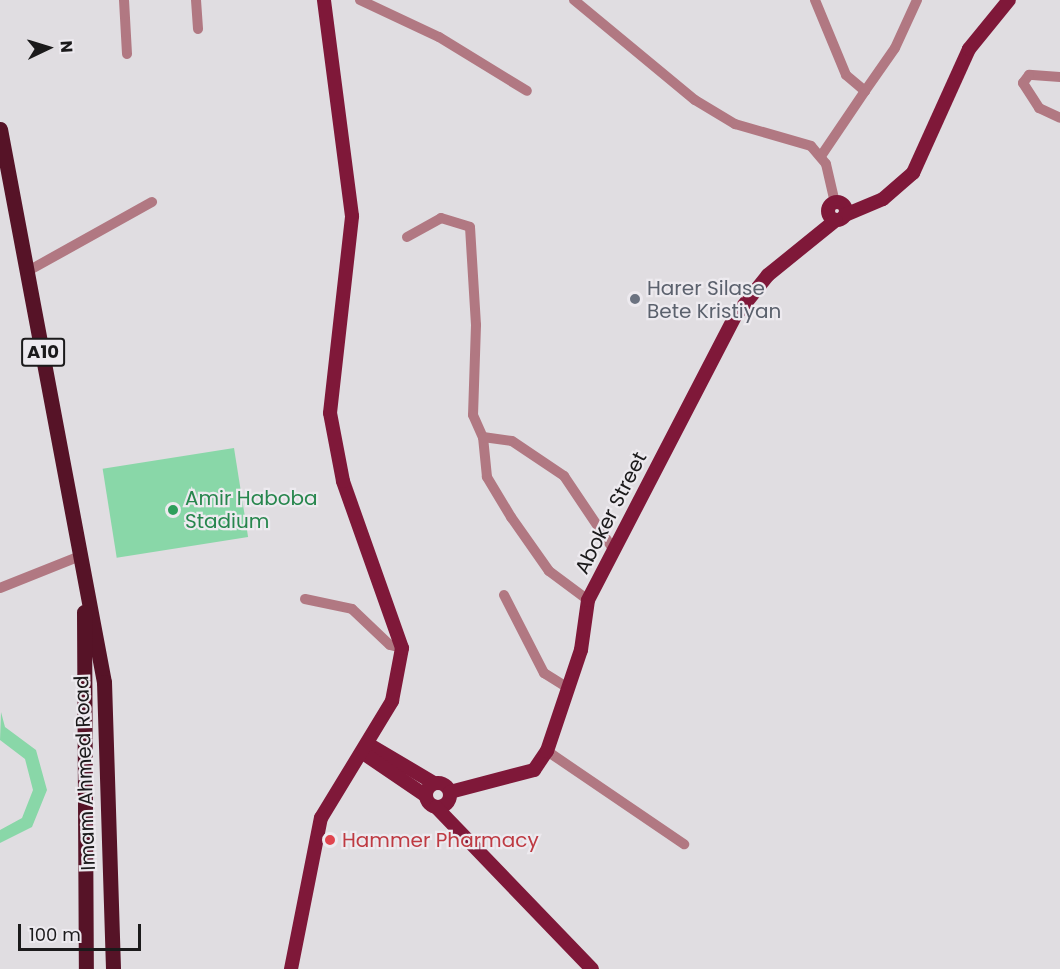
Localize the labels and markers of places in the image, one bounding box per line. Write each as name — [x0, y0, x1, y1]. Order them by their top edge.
place label: Harer Silase Bete Kristiyan — [647, 276, 781, 323]
marker: Harer Silase Bete Kristiyan — [628, 292, 642, 306]
place label: Amir Haboba Stadium — [185, 486, 318, 533]
marker: Amir Haboba Stadium — [166, 503, 180, 517]
place label: Hammer Pharmacy — [342, 828, 539, 852]
marker: Hammer Pharmacy — [323, 833, 337, 847]

